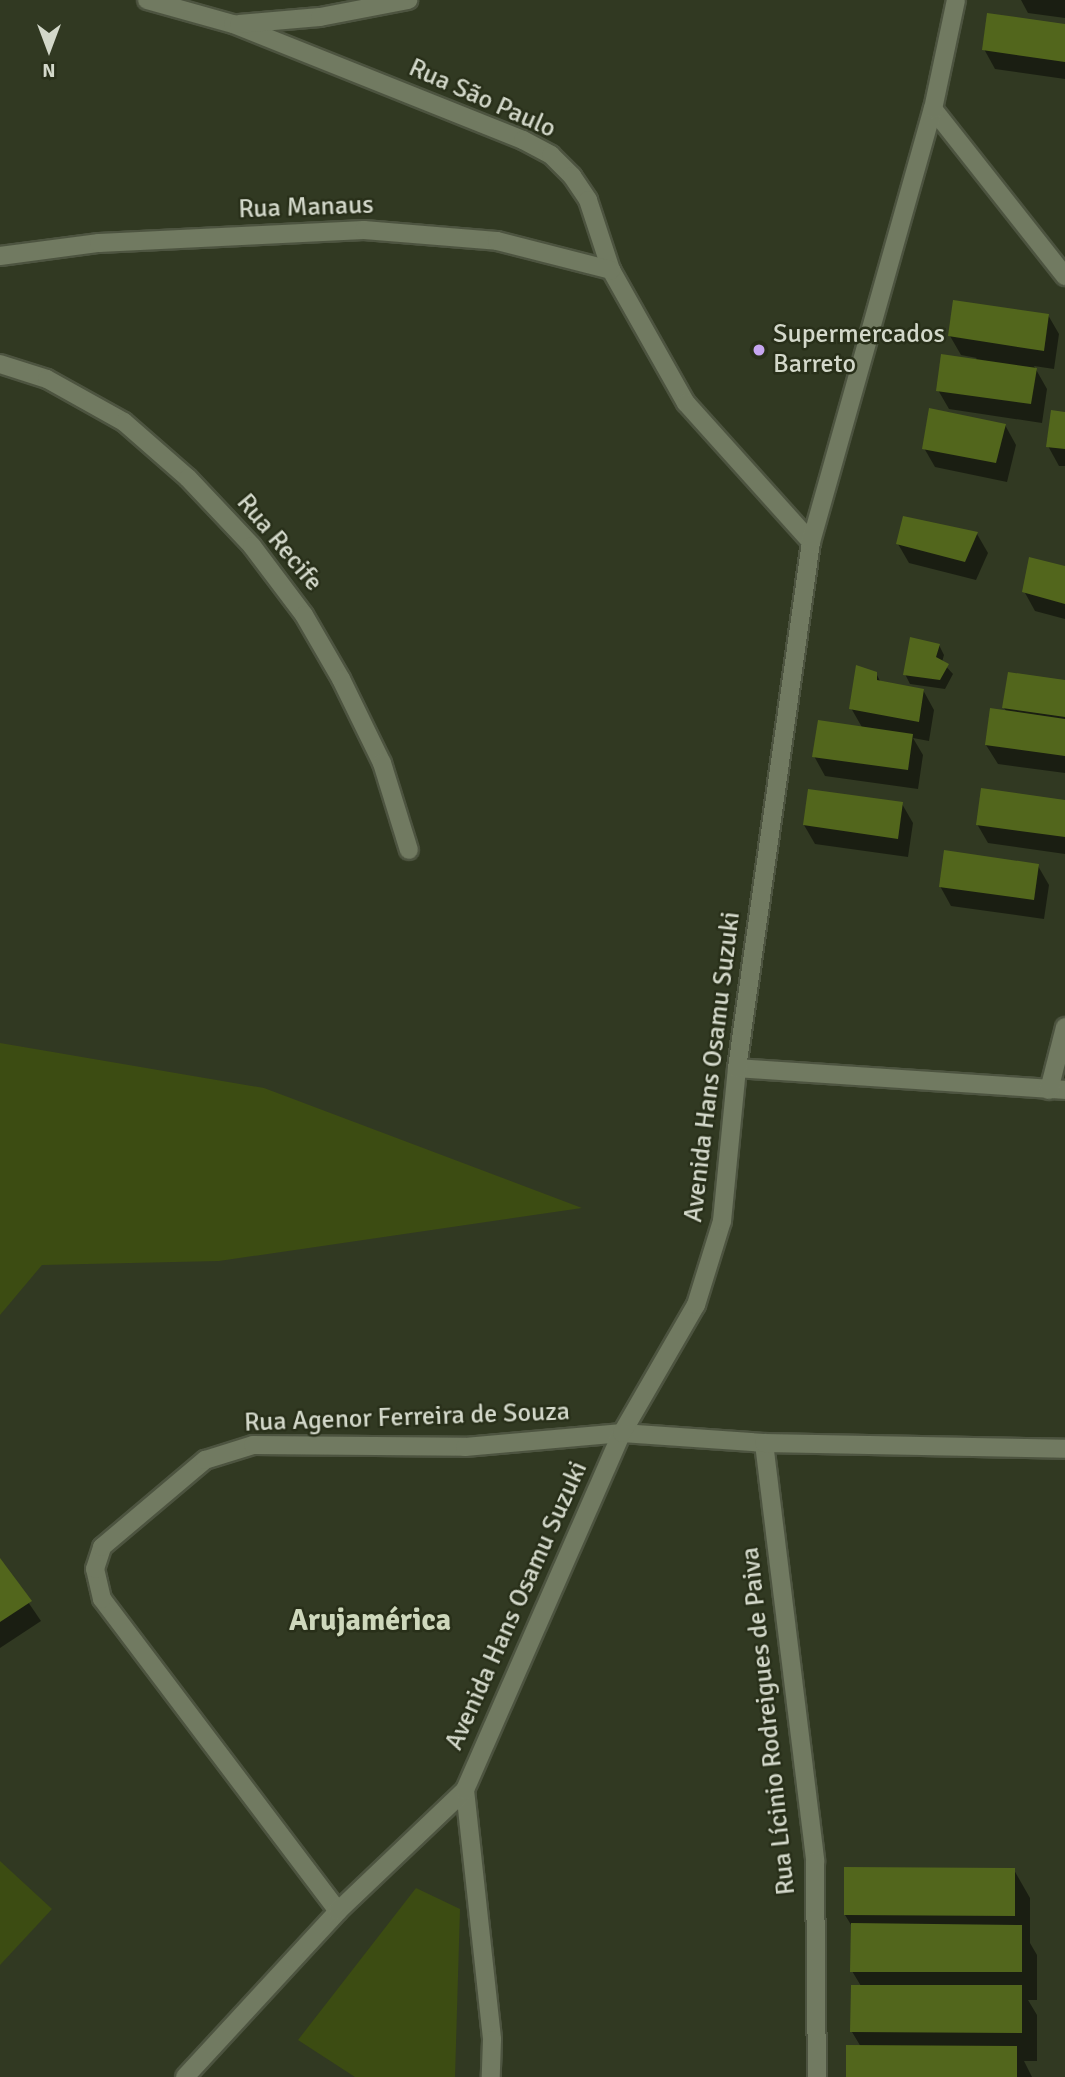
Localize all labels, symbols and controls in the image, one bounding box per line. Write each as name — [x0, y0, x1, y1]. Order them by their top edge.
north arrow — [14, 14, 84, 84]
street label: Rua São Paulo — [404, 53, 560, 145]
text: N — [42, 58, 56, 82]
street label: Rua Manaus — [238, 190, 374, 226]
place label: Supermercados Barreto — [773, 319, 945, 380]
marker: Supermercados Barreto — [751, 342, 767, 358]
street label: Rua Recife — [229, 488, 329, 598]
street label: Avenida Hans Osamu Suzuki — [678, 910, 748, 1224]
street label: Rua Agenor Ferreira de Souza — [244, 1397, 570, 1439]
street label: Avenida Hans Osamu Suzuki — [439, 1457, 595, 1755]
street label: Rua Lícinio Rodreigues de Paiva — [735, 1545, 803, 1897]
district label: Arujamérica — [289, 1603, 451, 1639]

